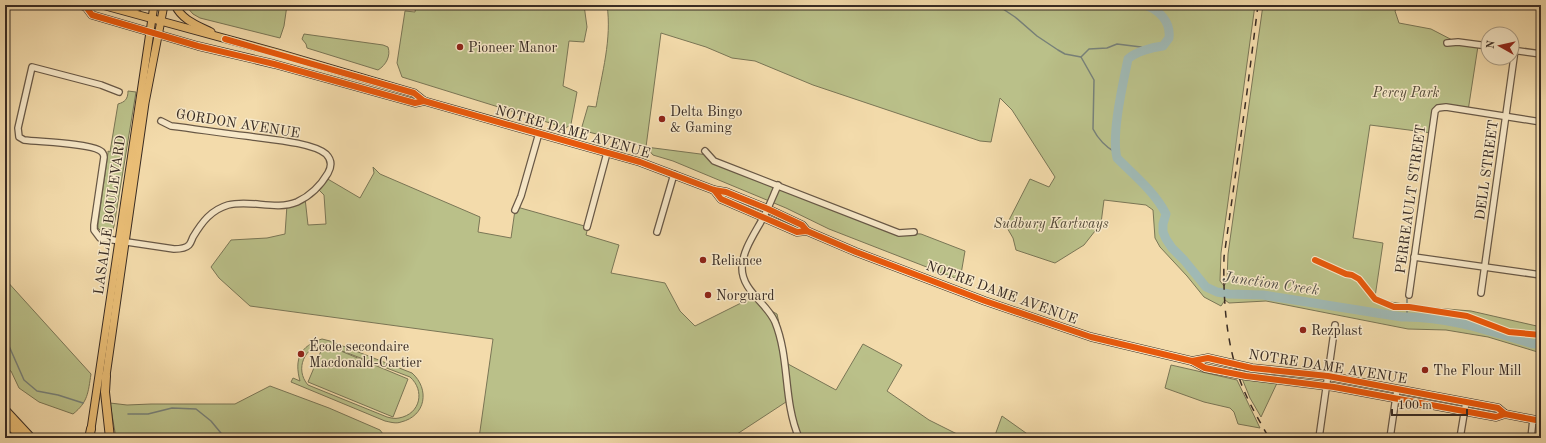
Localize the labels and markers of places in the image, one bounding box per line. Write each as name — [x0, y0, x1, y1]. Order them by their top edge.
place label: Pioneer Manor — [468, 41, 557, 55]
marker: Pioneer Manor — [455, 42, 465, 52]
place label: Delta Bingo & Gaming — [670, 105, 742, 135]
marker: Delta Bingo & Gaming — [657, 114, 667, 124]
place label: Reliance — [711, 254, 762, 268]
marker: Reliance — [698, 255, 708, 265]
place label: Norguard — [716, 289, 774, 303]
marker: Norguard — [703, 290, 713, 300]
place label: Rezplast — [1311, 324, 1363, 338]
marker: Rezplast — [1298, 325, 1308, 335]
place label: École secondaire Macdonald-Cartier — [309, 337, 422, 370]
marker: École secondaire Macdonald-Cartier — [296, 349, 306, 359]
place label: The Flour Mill — [1433, 364, 1522, 378]
marker: The Flour Mill — [1420, 365, 1430, 375]

